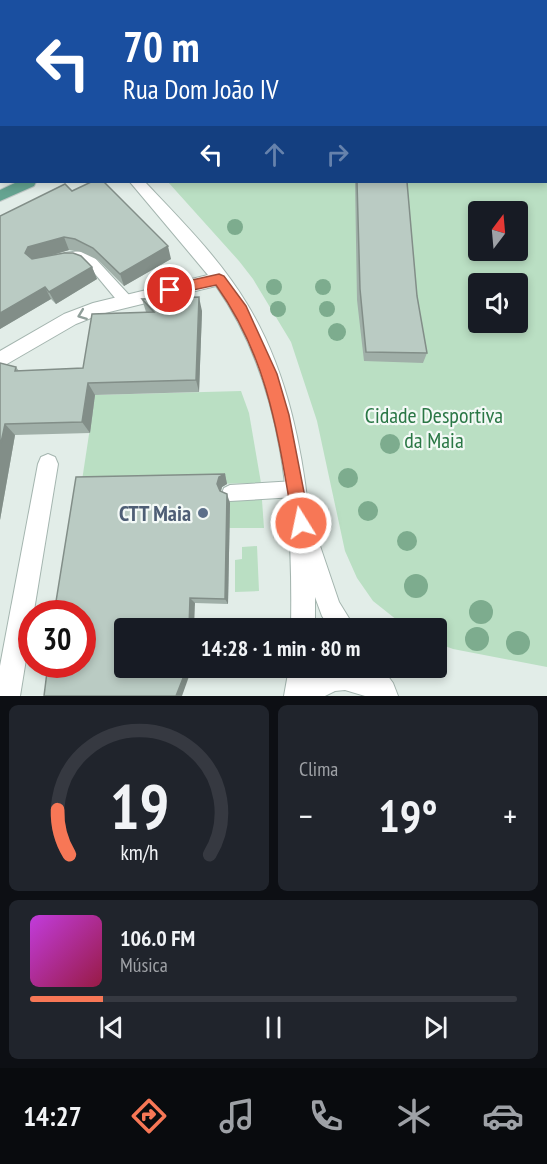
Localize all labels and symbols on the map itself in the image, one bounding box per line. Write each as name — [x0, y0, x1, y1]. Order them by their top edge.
north arrow — [468, 201, 528, 261]
pin — [144, 264, 195, 315]
one-way arrow — [77, 307, 87, 320]
park label: Cidade Desportiva da Maia — [365, 401, 503, 454]
position arrow — [269, 491, 333, 555]
place label: CTT Maia — [119, 499, 191, 527]
marker: CTT Maia — [196, 506, 210, 520]
speed limit sign: 30 — [18, 600, 96, 678]

